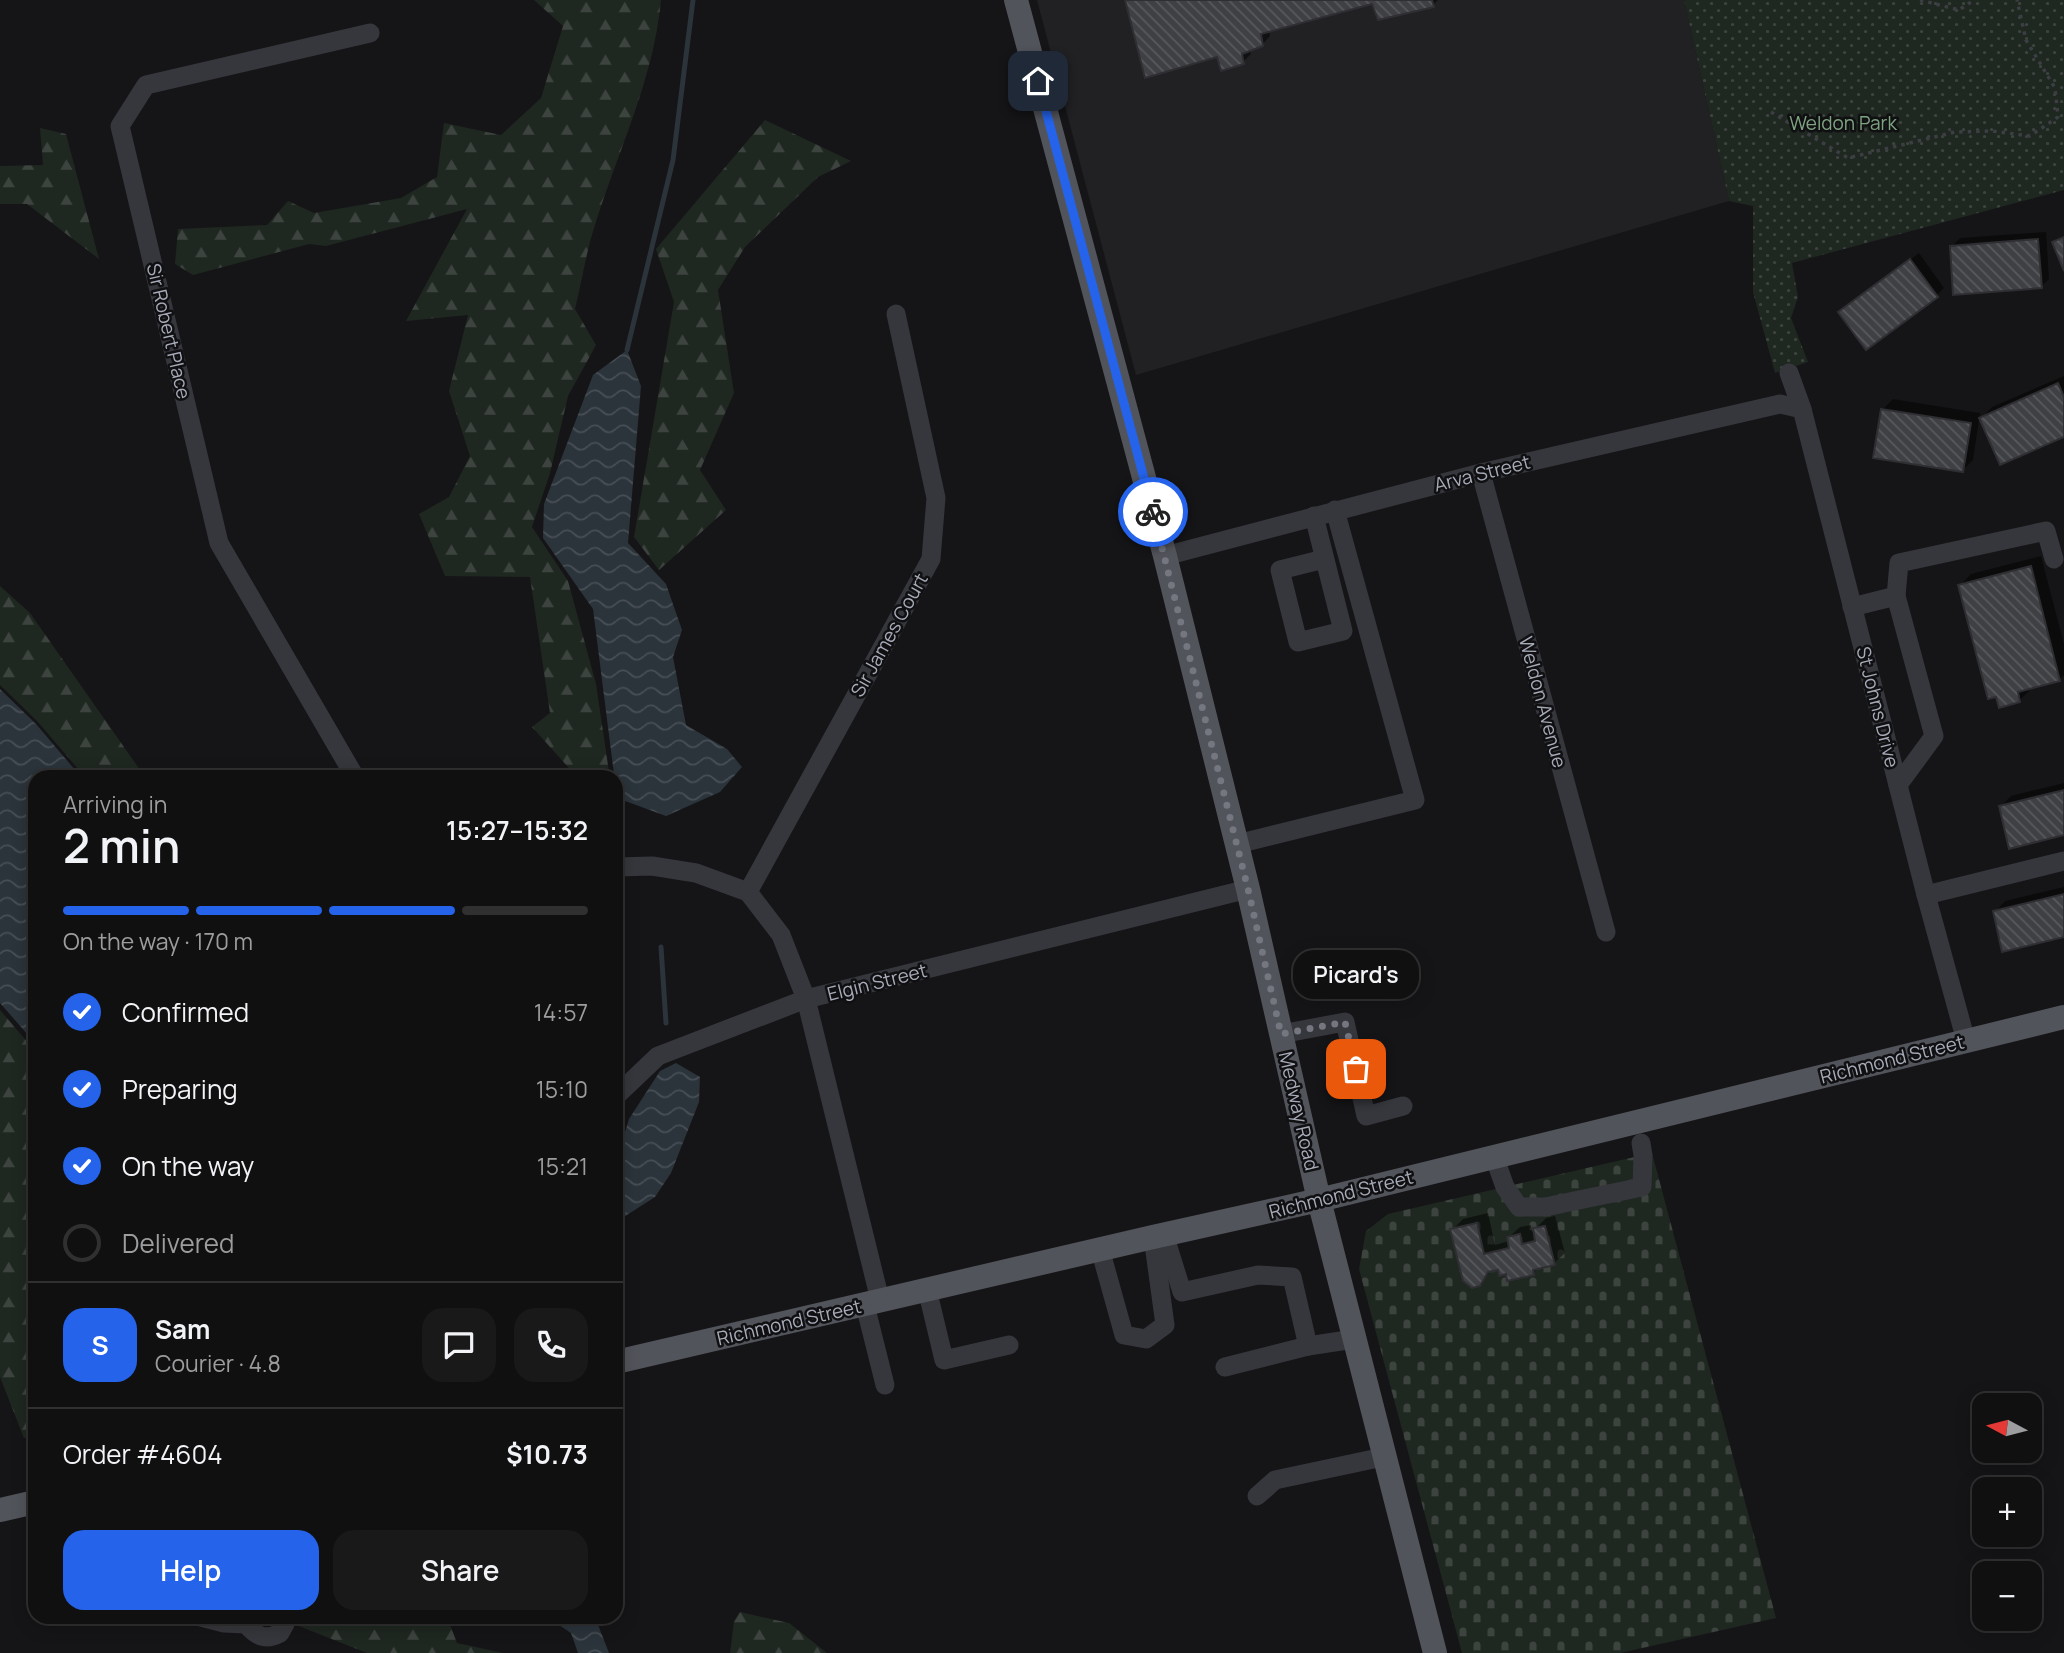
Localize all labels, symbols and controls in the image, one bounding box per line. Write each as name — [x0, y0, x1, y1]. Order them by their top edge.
pin — [1008, 51, 1068, 111]
icon: home — [1019, 62, 1057, 100]
park label: Weldon Park — [1789, 110, 1897, 136]
street label: Sir Robert Place — [141, 261, 197, 401]
street label: Arva Street — [1431, 449, 1533, 497]
courier — [1118, 477, 1188, 547]
icon: bike — [1134, 493, 1172, 531]
street label: Sir James Court — [844, 568, 934, 702]
street label: Weldon Avenue — [1513, 634, 1573, 770]
street label: St Johns Drive — [1850, 644, 1906, 770]
text: Arriving in — [63, 788, 168, 820]
text: 15:27–15:32 — [446, 812, 588, 848]
text: 2 min — [63, 814, 180, 877]
text: On the way · 170 m — [63, 925, 253, 957]
callout: Picard's — [1293, 950, 1419, 999]
street label: Elgin Street — [824, 957, 930, 1007]
text: Picard's — [1313, 958, 1399, 990]
icon: check — [63, 993, 101, 1031]
text: Confirmed — [122, 994, 249, 1030]
text: 14:57 — [534, 996, 588, 1028]
street label: Richmond Street — [1817, 1029, 1967, 1089]
pin — [1326, 1039, 1386, 1099]
street label: Medway Road — [1273, 1049, 1325, 1173]
icon: bag — [1337, 1050, 1375, 1088]
icon: check — [63, 1070, 101, 1108]
text: Preparing — [122, 1071, 238, 1107]
text: 15:10 — [536, 1073, 588, 1105]
icon: check — [63, 1147, 101, 1185]
text: On the way — [122, 1148, 254, 1184]
text: 15:21 — [537, 1150, 588, 1182]
street label: Richmond Street — [1266, 1164, 1416, 1224]
text: Delivered — [122, 1225, 234, 1261]
street label: Richmond Street — [714, 1293, 864, 1351]
button: chat — [422, 1308, 496, 1382]
button: phone — [514, 1308, 588, 1382]
text: Sam — [155, 1311, 210, 1347]
text: S — [91, 1327, 109, 1363]
text: Courier · 4.8 — [155, 1347, 281, 1379]
north arrow — [1972, 1393, 2042, 1463]
map controls — [1972, 1393, 2042, 1631]
text: Order #4604 — [63, 1436, 223, 1472]
text: $10.73 — [506, 1436, 588, 1472]
button: + — [1972, 1477, 2042, 1547]
button: Help — [63, 1530, 319, 1610]
button: Share — [333, 1530, 588, 1610]
button: − — [1972, 1561, 2042, 1631]

